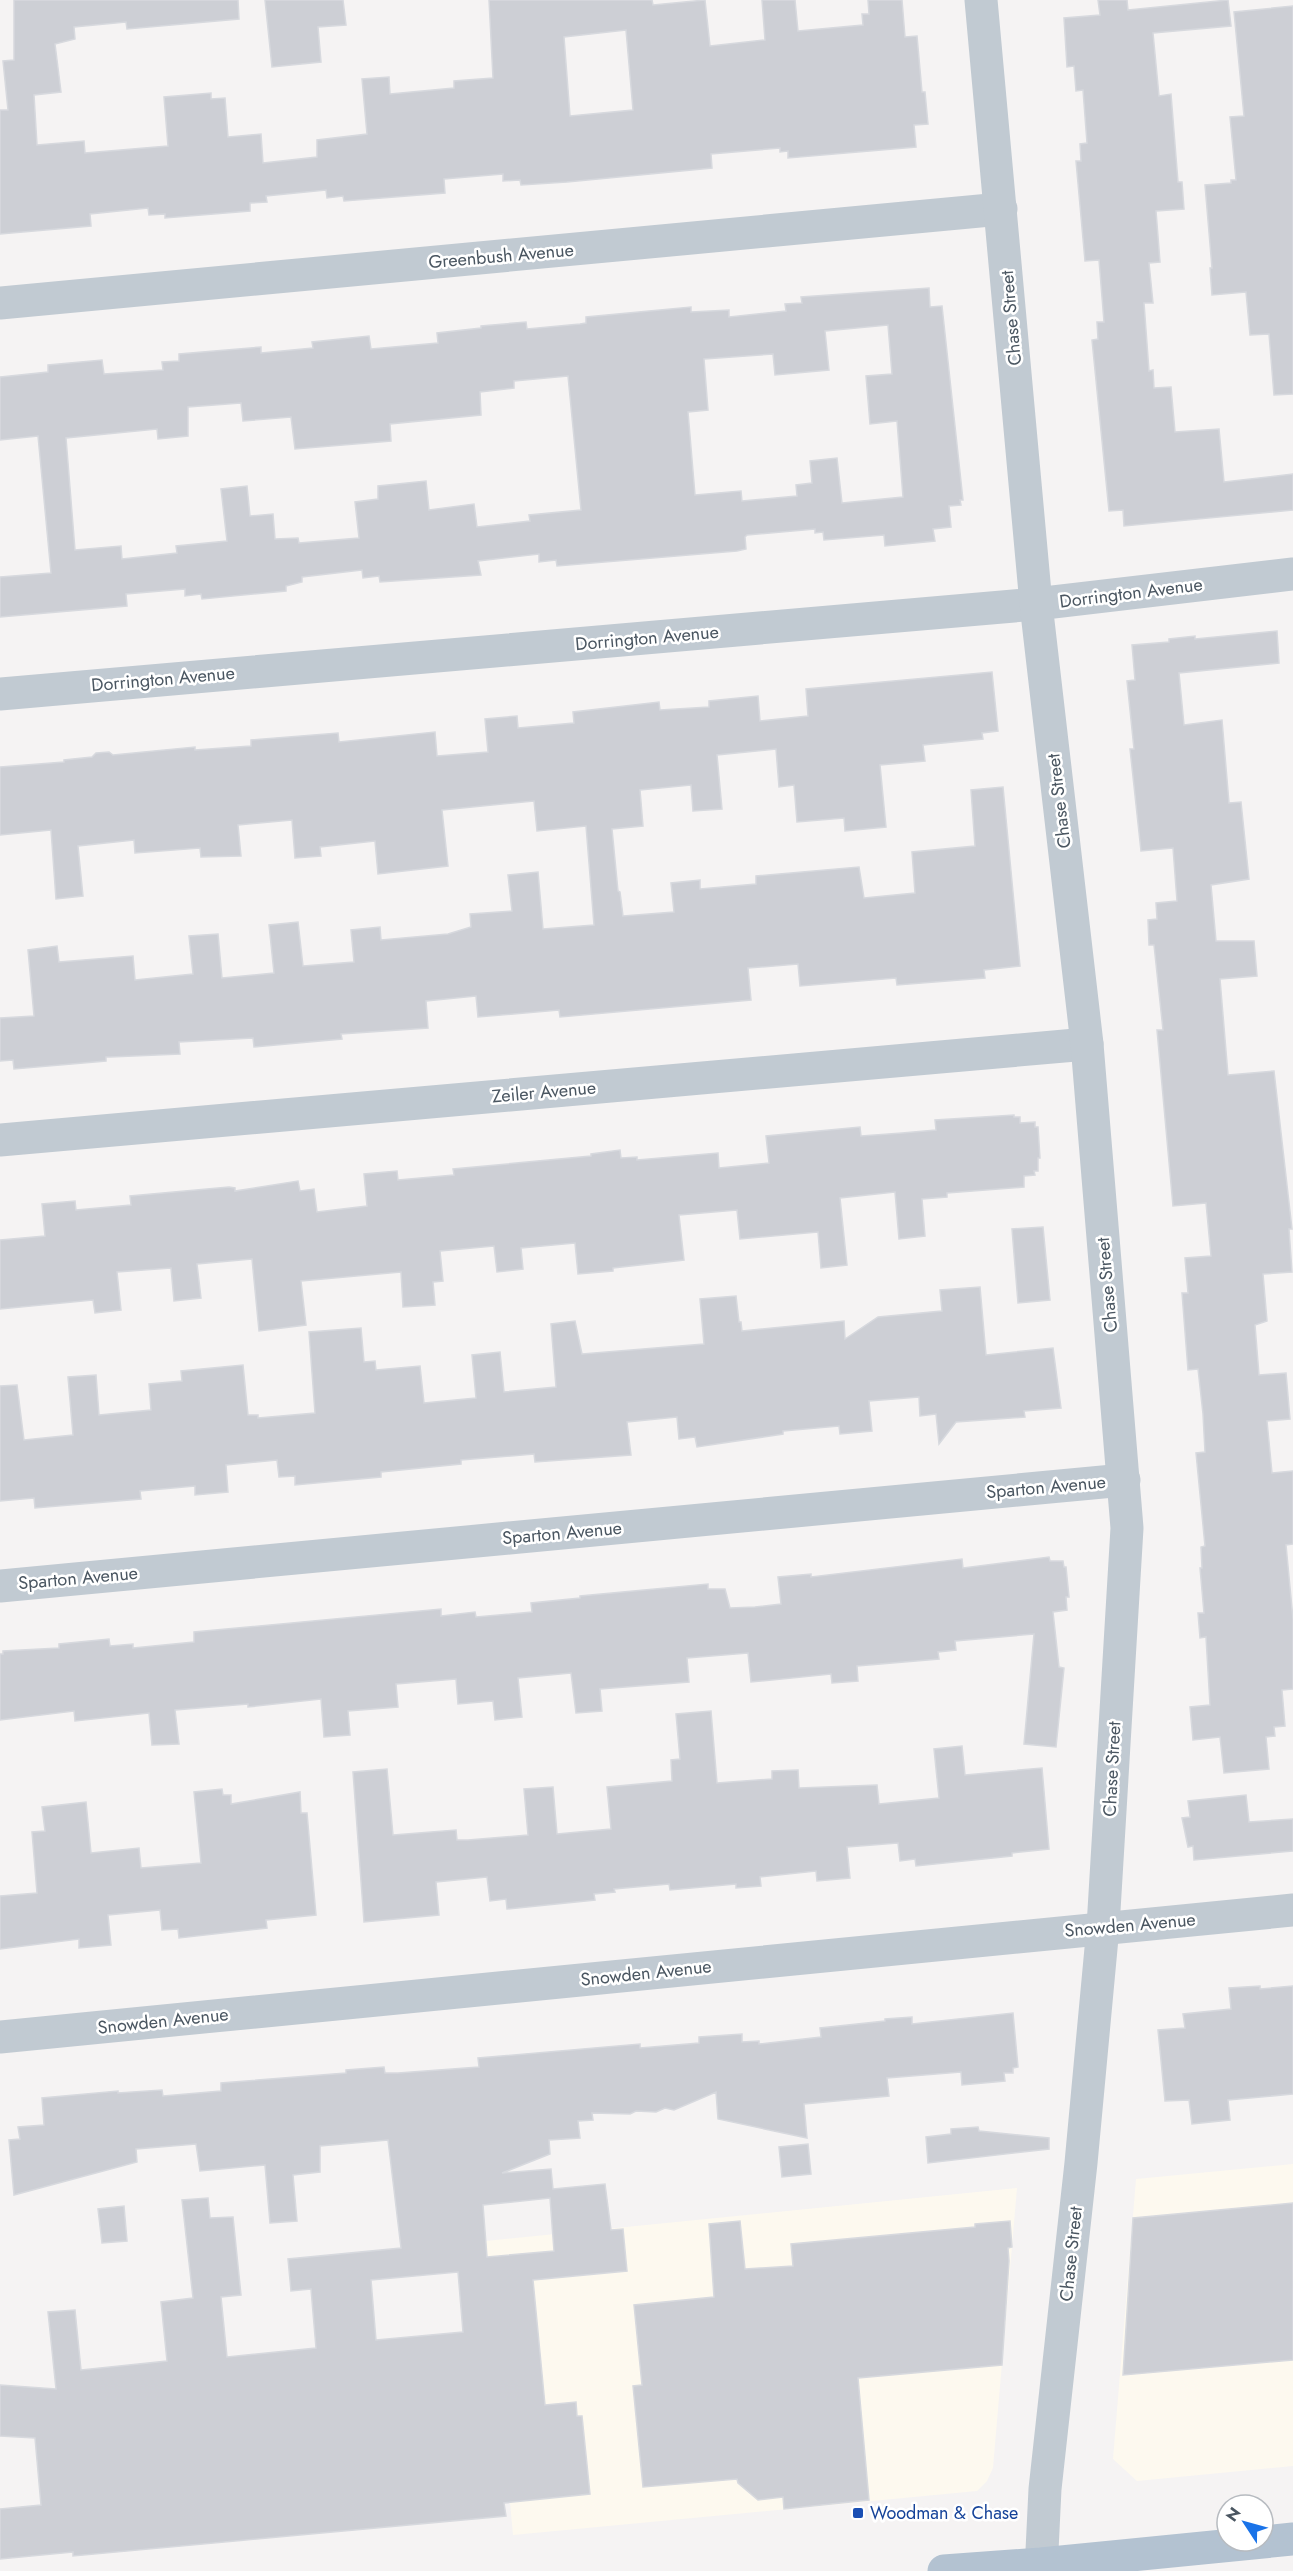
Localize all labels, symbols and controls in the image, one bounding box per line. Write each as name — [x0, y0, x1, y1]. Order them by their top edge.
street label: Greenbush Avenue — [427, 237, 575, 275]
street label: Chase Street — [994, 269, 1028, 367]
street label: Dorrington Avenue — [1058, 571, 1204, 615]
street label: Dorrington Avenue — [574, 619, 720, 657]
street label: Dorrington Avenue — [90, 660, 236, 698]
street label: Chase Street — [1040, 751, 1078, 850]
street label: Zeiler Avenue — [491, 1075, 597, 1109]
street label: Chase Street — [1090, 1236, 1124, 1334]
street label: Sparton Avenue — [985, 1469, 1107, 1505]
street label: Sparton Avenue — [501, 1515, 623, 1551]
street label: Sparton Avenue — [17, 1560, 139, 1596]
street label: Chase Street — [1097, 1720, 1128, 1817]
street label: Snowden Avenue — [1063, 1906, 1197, 1944]
street label: Snowden Avenue — [579, 1953, 713, 1993]
street label: Snowden Avenue — [96, 2001, 230, 2041]
street label: Chase Street — [1053, 2205, 1089, 2303]
north arrow — [1215, 2493, 1275, 2553]
place label: Woodman & Chase — [870, 2500, 1018, 2526]
text: N — [1220, 2503, 1246, 2526]
marker: Woodman & Chase — [851, 2506, 865, 2520]

